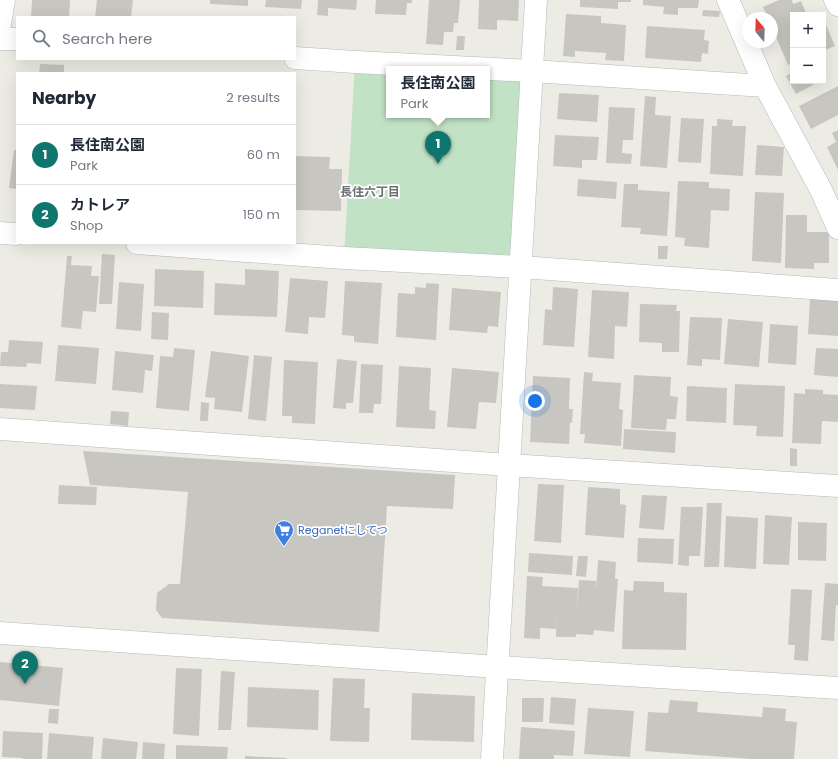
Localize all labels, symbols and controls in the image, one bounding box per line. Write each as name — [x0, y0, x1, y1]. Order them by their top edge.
north arrow — [742, 12, 778, 48]
map controls — [790, 12, 826, 84]
button: + — [790, 12, 826, 48]
search box — [16, 16, 296, 60]
icon: search — [30, 27, 52, 49]
text: Search here — [62, 28, 152, 49]
button: − — [790, 48, 826, 84]
popup — [386, 66, 490, 118]
text: 長住南公園 — [400, 72, 476, 93]
text: Nearby — [32, 86, 96, 110]
text: 2 results — [226, 88, 280, 107]
text: Park — [400, 94, 428, 113]
pin: 1 — [425, 131, 451, 164]
text: 長住南公園 — [70, 134, 145, 155]
text: 1 — [43, 145, 47, 164]
text: 60 m — [247, 145, 280, 164]
text: Park — [70, 156, 98, 175]
district label: 長住六丁目 — [340, 183, 400, 200]
text: カトレア — [70, 194, 130, 215]
text: 2 — [41, 205, 49, 224]
text: 150 m — [243, 205, 280, 224]
text: Shop — [70, 216, 103, 235]
your location — [525, 391, 545, 411]
supermarket icon: Reganetにしてつ — [273, 519, 295, 547]
place label: Reganetにしてつ — [298, 522, 388, 538]
pin: 2 — [12, 651, 38, 684]

